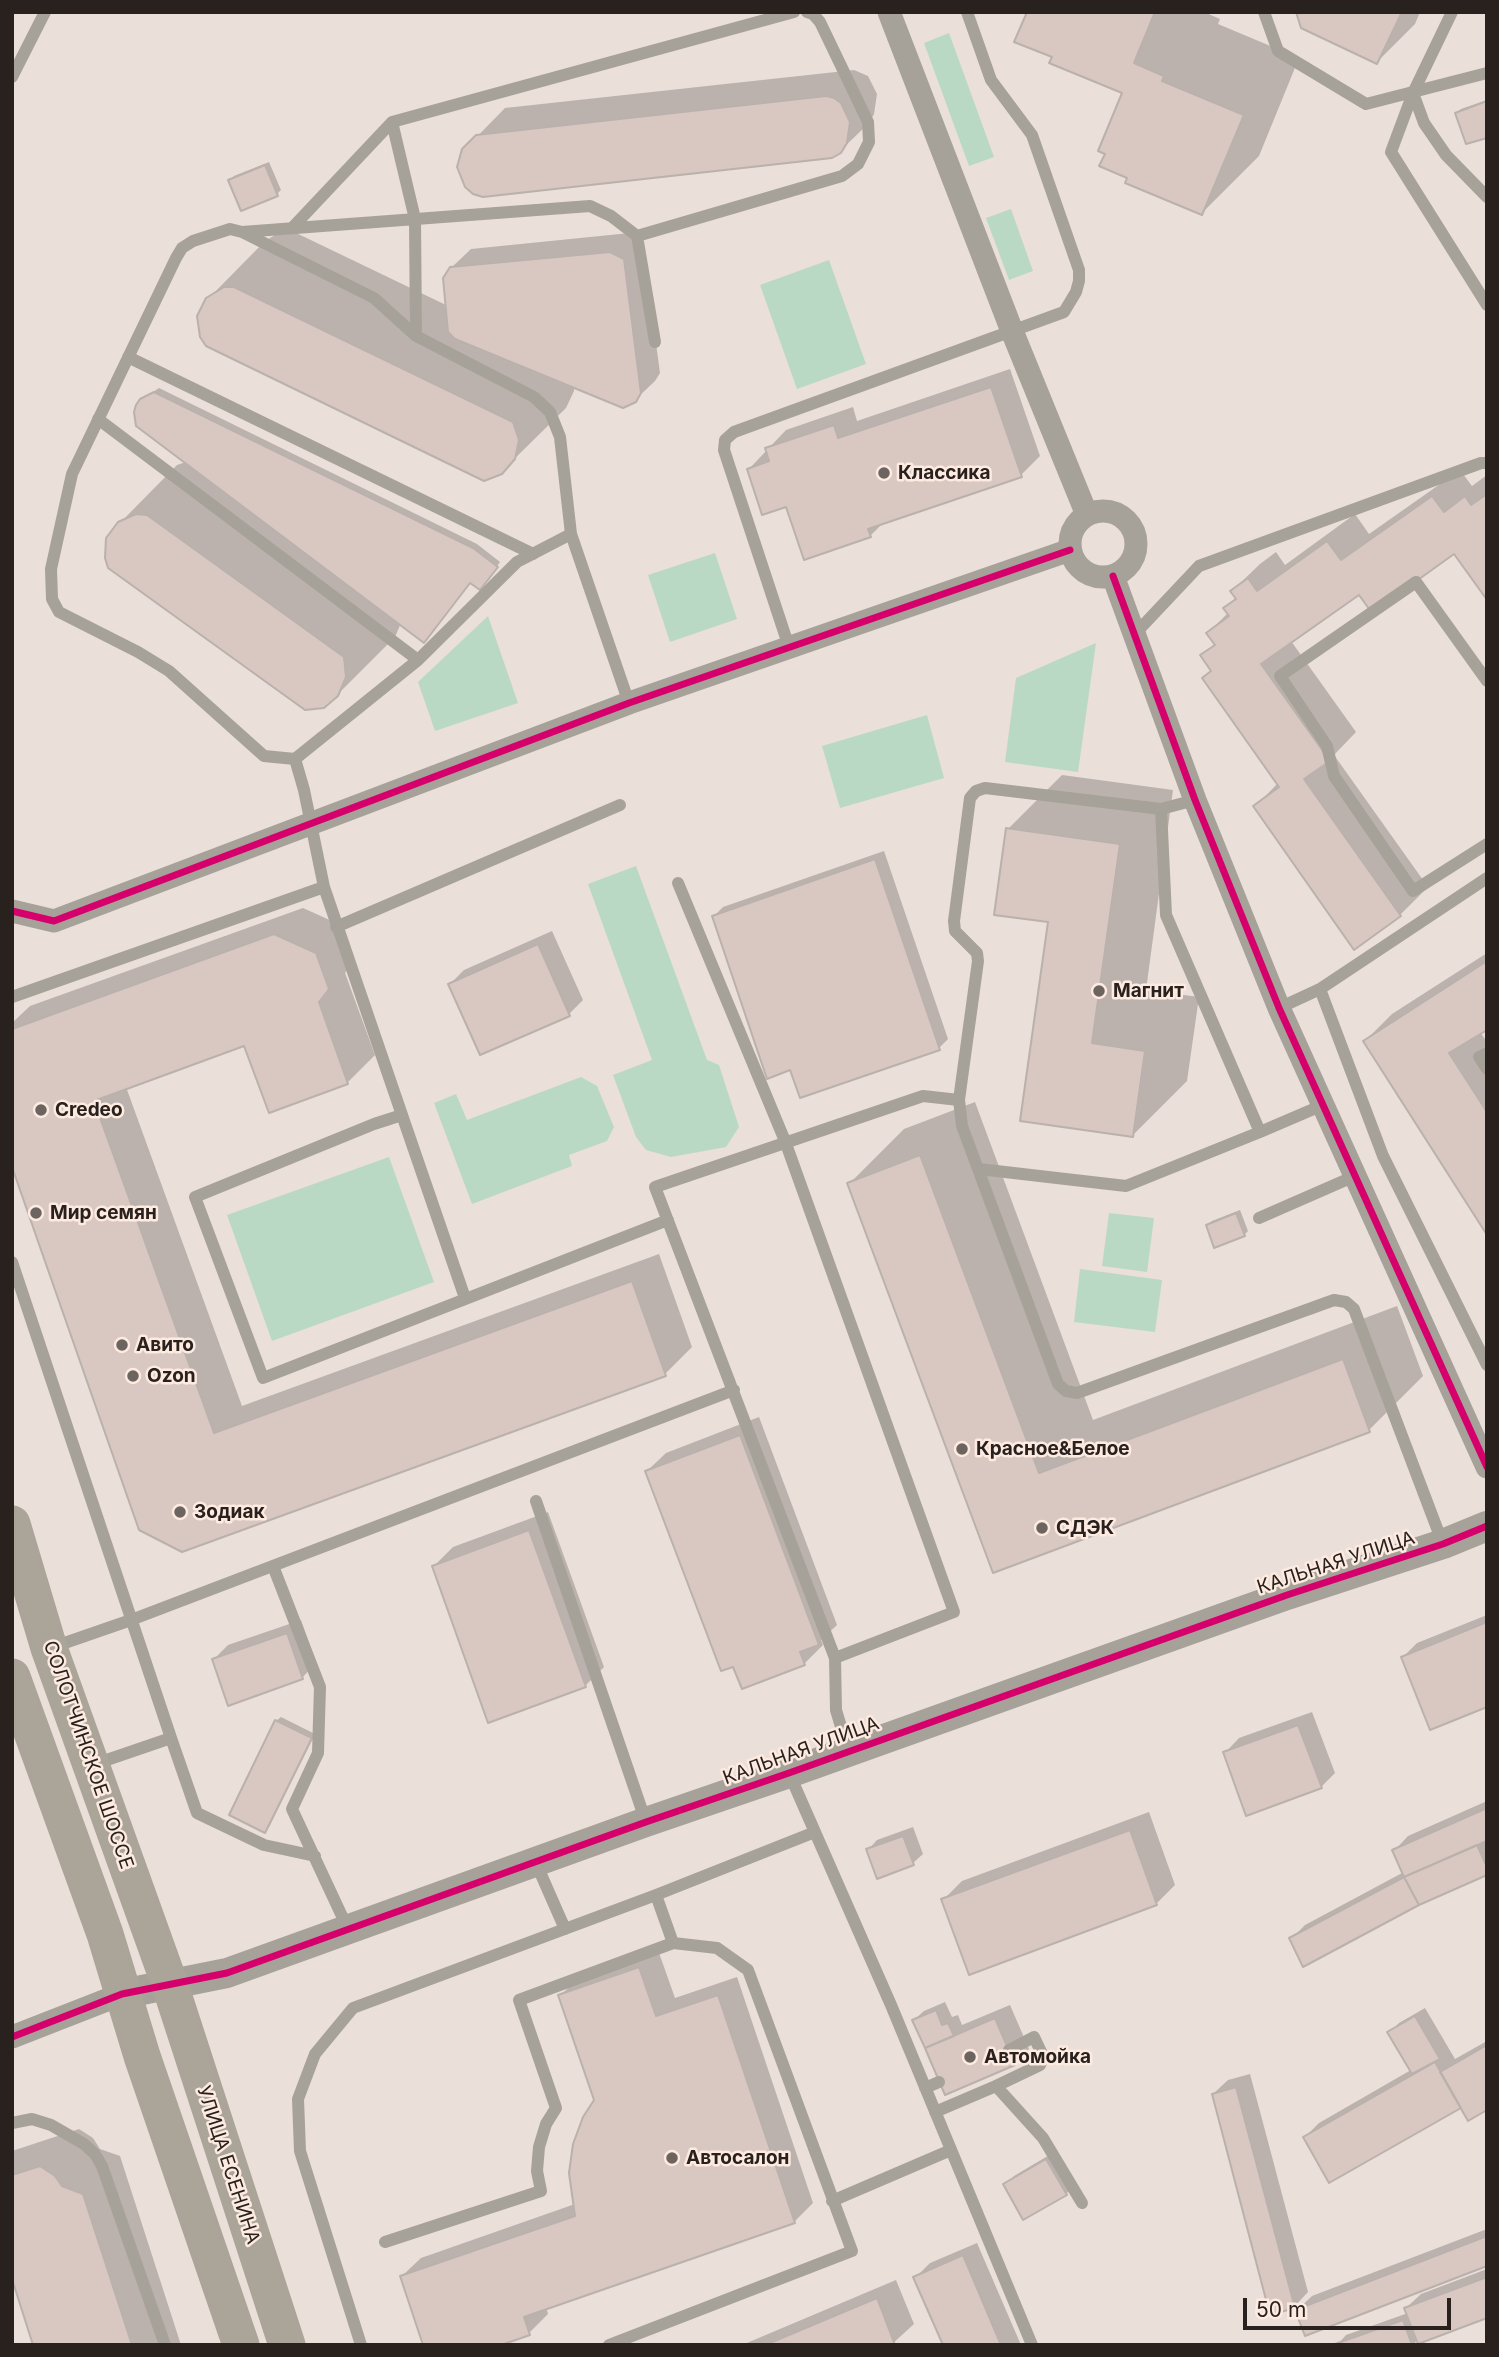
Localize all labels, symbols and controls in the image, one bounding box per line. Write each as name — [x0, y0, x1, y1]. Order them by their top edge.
place label: Классика — [898, 462, 990, 484]
marker: Классика — [876, 465, 892, 481]
place label: Магнит — [1113, 980, 1184, 1002]
marker: Магнит — [1091, 983, 1107, 999]
place label: Credeo — [55, 1099, 123, 1121]
marker: Credeo — [33, 1102, 49, 1118]
place label: Мир семян — [50, 1202, 157, 1224]
marker: Мир семян — [28, 1205, 44, 1221]
place label: Авито — [136, 1334, 194, 1356]
marker: Авито — [114, 1337, 130, 1353]
place label: Ozon — [147, 1365, 196, 1387]
marker: Ozon — [125, 1368, 141, 1384]
place label: Красное&Белое — [976, 1438, 1130, 1460]
marker: Красное&Белое — [954, 1441, 970, 1457]
place label: Зодиак — [194, 1501, 265, 1523]
marker: Зодиак — [172, 1504, 188, 1520]
place label: СДЭК — [1056, 1517, 1114, 1539]
marker: СДЭК — [1034, 1520, 1050, 1536]
street label: КАЛЬНАЯ УЛИЦА — [1254, 1527, 1418, 1599]
street label: СОЛОТЧИНСКОЕ ШОССЕ — [38, 1638, 138, 1872]
street label: КАЛЬНАЯ УЛИЦА — [720, 1712, 882, 1790]
place label: Автомойка — [984, 2046, 1091, 2068]
marker: Автомойка — [962, 2049, 978, 2065]
street label: УЛИЦА ЕСЕНИНА — [192, 2083, 264, 2247]
place label: Автосалон — [686, 2147, 789, 2169]
marker: Автосалон — [664, 2150, 680, 2166]
scale bar — [1247, 2284, 1455, 2328]
text: 50 m — [1256, 2297, 1306, 2322]

